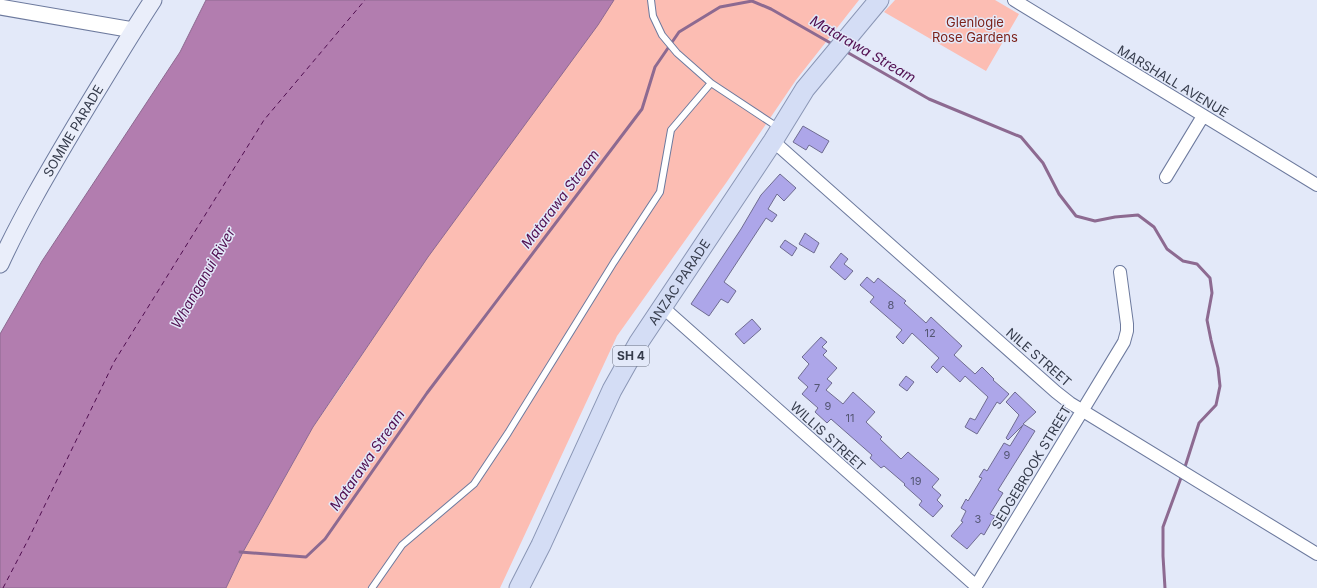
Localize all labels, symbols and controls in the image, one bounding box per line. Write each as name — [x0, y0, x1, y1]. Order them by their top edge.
water label: Matarawa Stream — [807, 11, 919, 86]
park label: Glenlogie Rose Gardens — [932, 14, 1018, 45]
street label: MARSHALL AVENUE — [1115, 42, 1231, 120]
street label: SOMME PARADE — [39, 82, 106, 180]
water label: Matarawa Stream — [517, 146, 602, 251]
water label: Whanganui River — [167, 224, 239, 331]
street label: ANZAC PARADE — [645, 236, 713, 328]
house number: 8 — [888, 298, 895, 312]
street label: NILE STREET — [1003, 324, 1075, 390]
house number: 12 — [924, 326, 936, 340]
road number: SH 4 — [613, 346, 649, 366]
house number: 7 — [814, 381, 820, 395]
street label: WILLIS STREET — [787, 398, 869, 474]
house number: 9 — [825, 399, 832, 413]
street label: SEDGEBROOK STREET — [988, 402, 1074, 532]
water label: Matarawa Stream — [325, 406, 408, 513]
house number: 11 — [846, 411, 854, 425]
house number: 9 — [1004, 448, 1011, 462]
house number: 19 — [910, 474, 922, 488]
house number: 3 — [975, 512, 982, 526]

